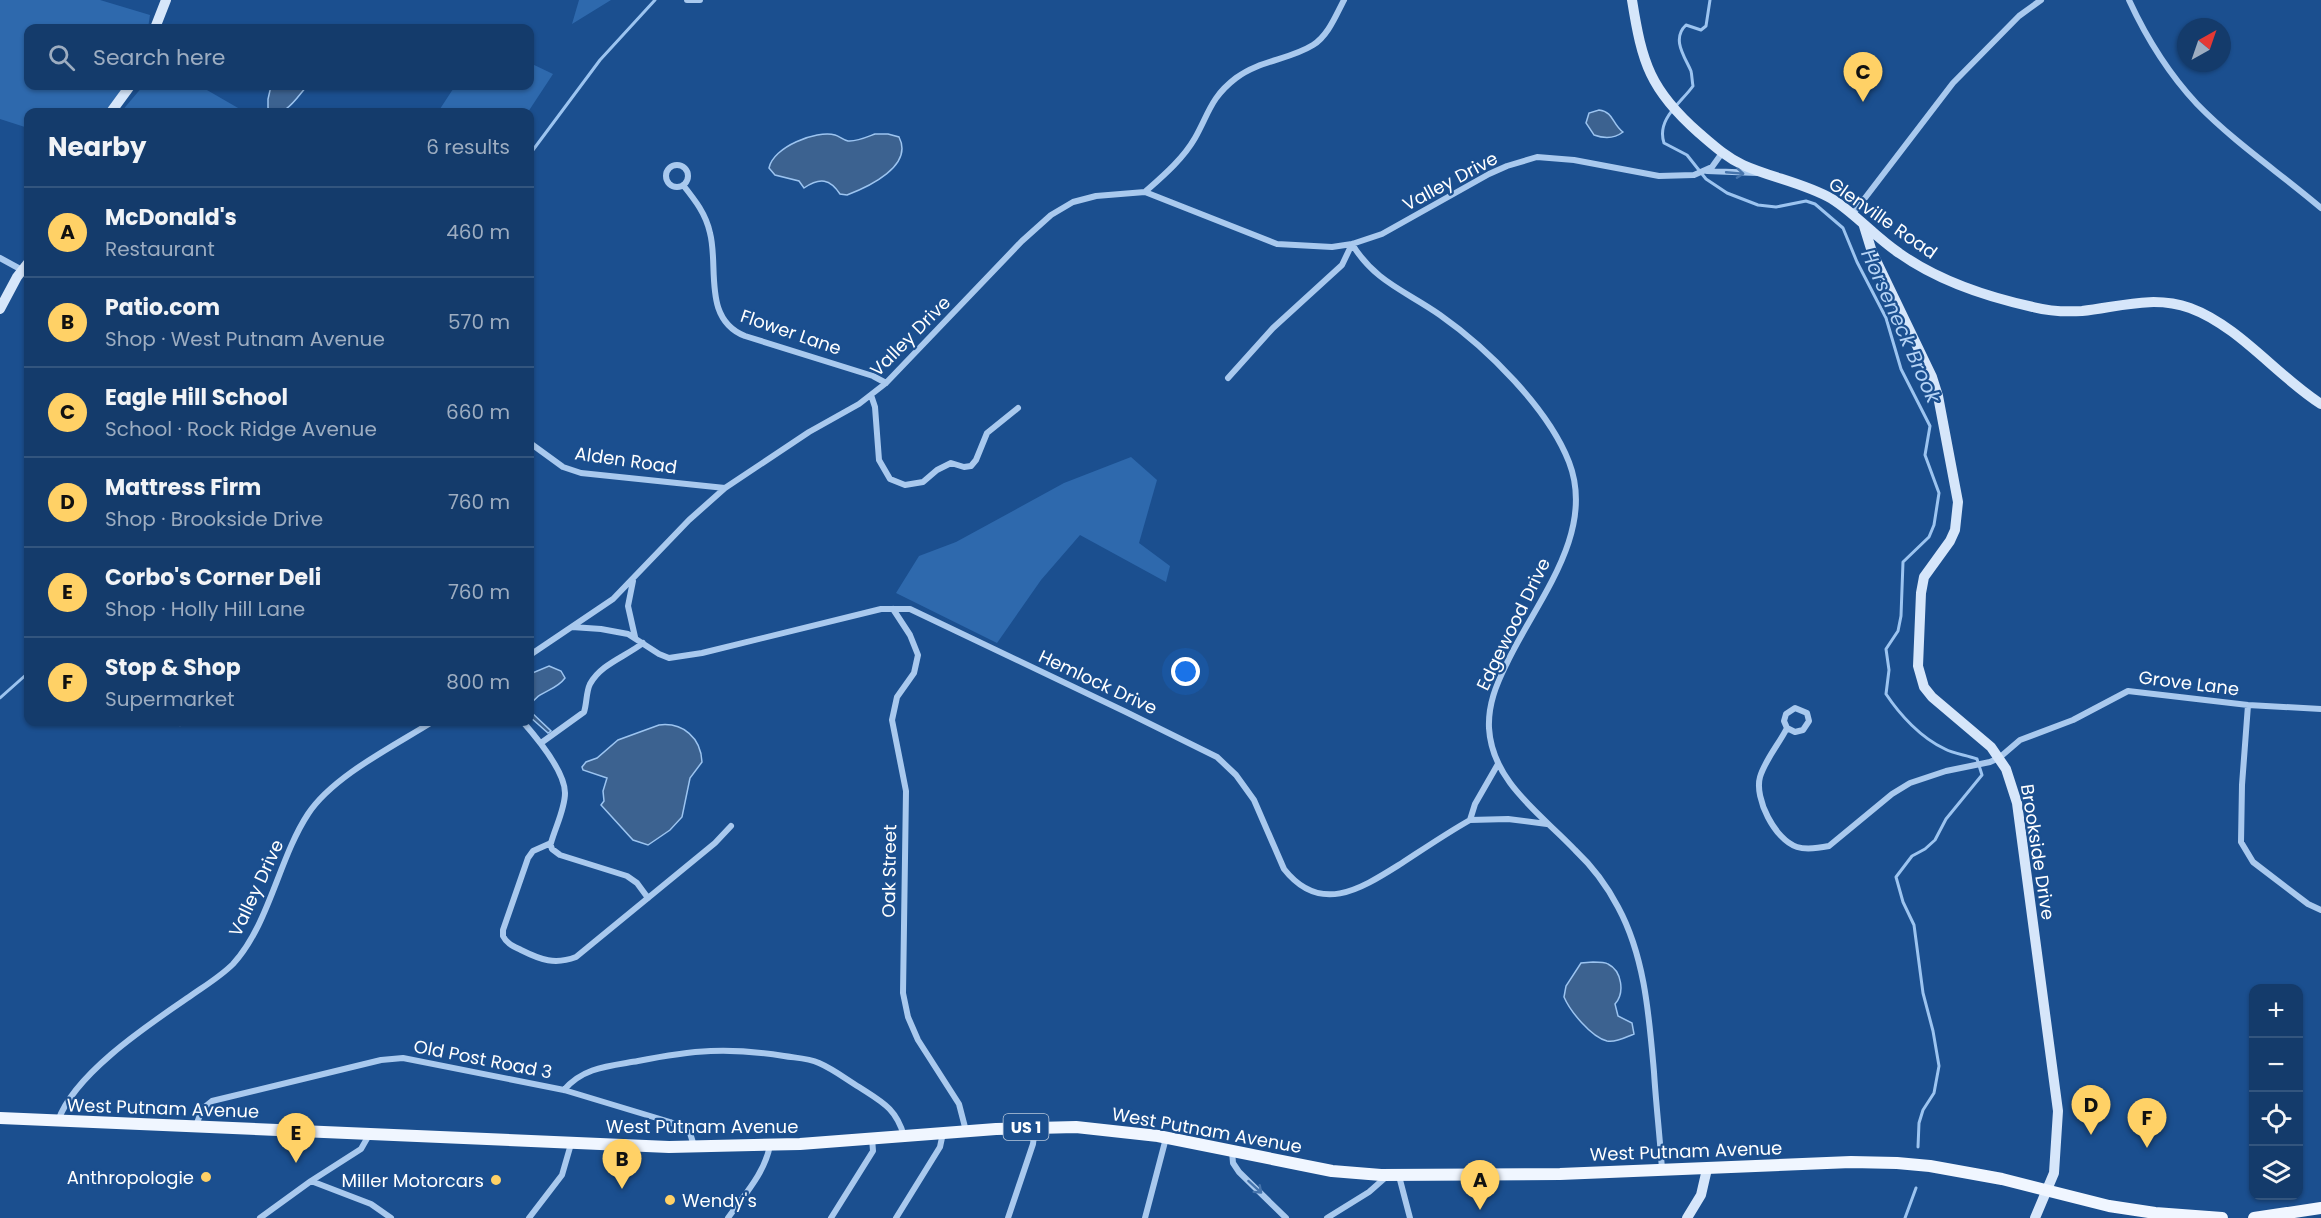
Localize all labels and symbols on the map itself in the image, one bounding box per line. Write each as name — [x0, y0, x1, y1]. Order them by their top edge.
north arrow — [2177, 18, 2231, 72]
pin: C — [1844, 52, 1882, 102]
street label: Valley Drive — [1398, 145, 1502, 217]
one-way arrow — [1725, 168, 1745, 179]
street label: Glenville Road — [1824, 171, 1942, 265]
water label: Horseneck Brook — [1854, 244, 1948, 409]
street label: Valley Drive — [864, 290, 956, 382]
street label: Flower Lane — [737, 303, 845, 361]
street label: Alden Road — [573, 440, 679, 480]
street label: Edgewood Drive — [1470, 554, 1556, 694]
street label: Hemlock Drive — [1035, 644, 1161, 720]
your location — [1171, 657, 1200, 686]
street label: Grove Lane — [2137, 664, 2241, 702]
street label: Brookside Drive — [2015, 782, 2061, 922]
street label: Oak Street — [876, 824, 902, 918]
street label: Valley Drive — [223, 835, 289, 941]
street label: Old Post Road 3 — [412, 1033, 554, 1085]
pin: D — [2072, 1086, 2110, 1135]
street label: West Putnam Avenue — [66, 1092, 260, 1124]
pin: F — [2128, 1098, 2166, 1148]
street label: West Putnam Avenue — [1110, 1101, 1304, 1159]
pin: E — [276, 1114, 316, 1163]
street label: West Putnam Avenue — [606, 1114, 798, 1139]
road number: US 1 — [1004, 1114, 1048, 1140]
street label: West Putnam Avenue — [1589, 1135, 1783, 1167]
pin: B — [602, 1140, 642, 1189]
pin: A — [1460, 1160, 1500, 1210]
place label: Anthropologie — [67, 1165, 194, 1190]
place label: Miller Motorcars — [342, 1168, 484, 1193]
marker: Anthropologie — [199, 1170, 213, 1184]
marker: Miller Motorcars — [489, 1173, 503, 1187]
one-way arrow — [1247, 1180, 1263, 1193]
place label: Wendy's — [682, 1188, 757, 1213]
marker: Wendy's — [663, 1193, 677, 1207]

